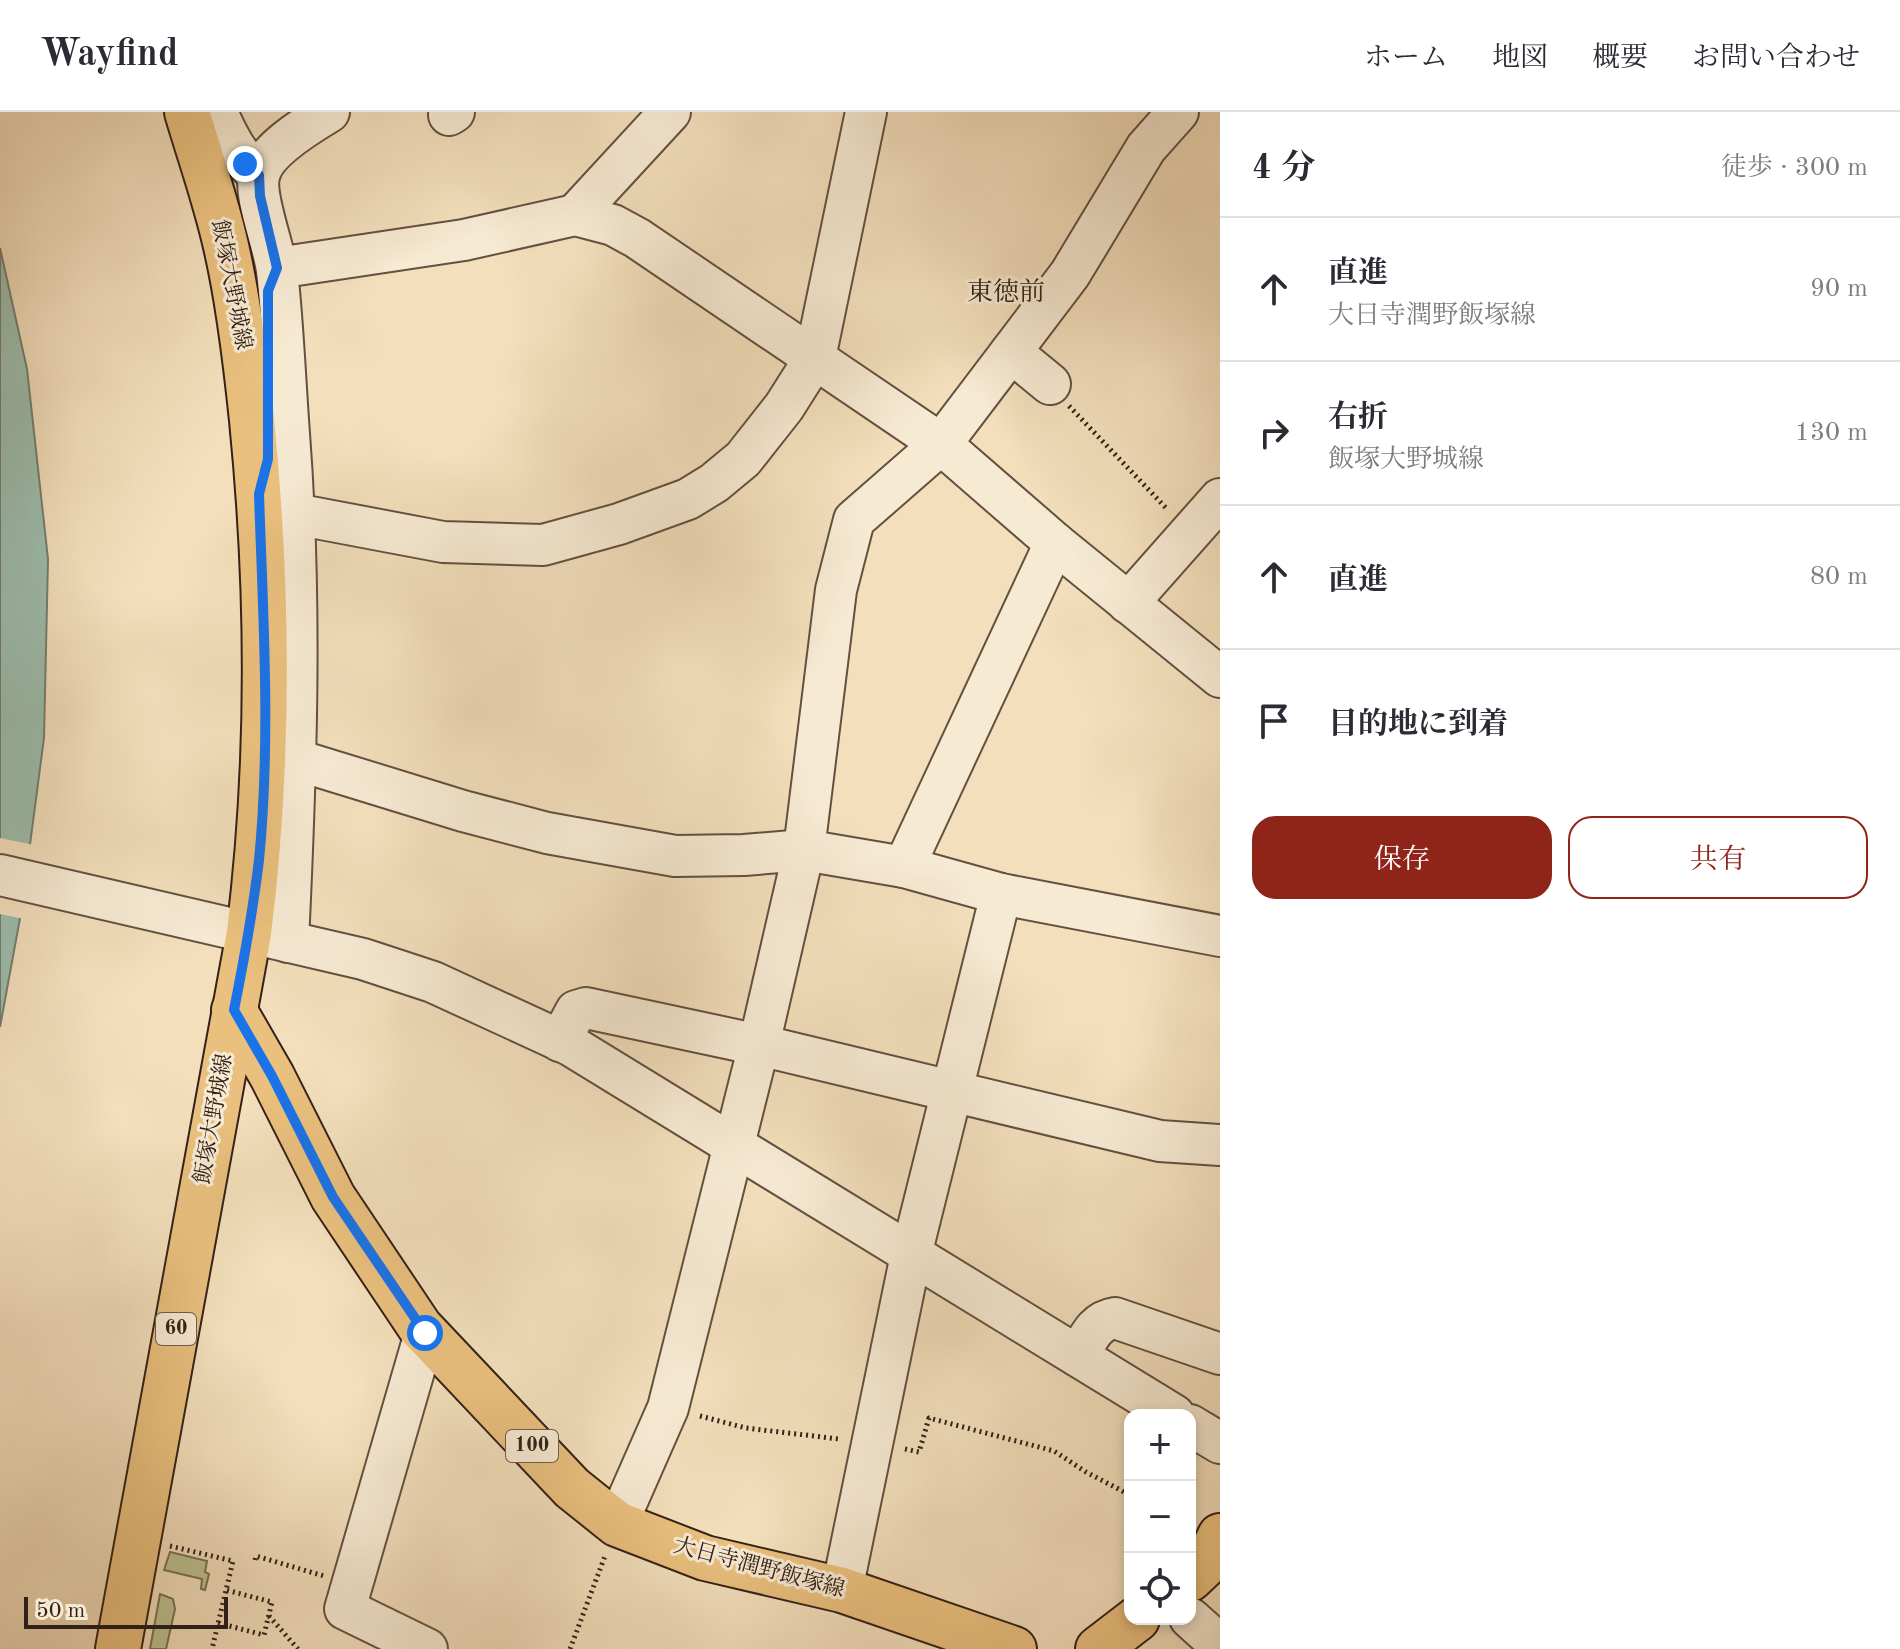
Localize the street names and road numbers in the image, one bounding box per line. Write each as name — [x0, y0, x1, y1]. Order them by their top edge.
street label: 飯塚大野城線 — [208, 218, 256, 352]
street label: 飯塚大野城線 — [190, 1052, 236, 1186]
road number: 60 — [156, 1313, 196, 1345]
road number: 100 — [506, 1430, 558, 1462]
street label: 大日寺潤野飯塚線 — [671, 1533, 847, 1601]

